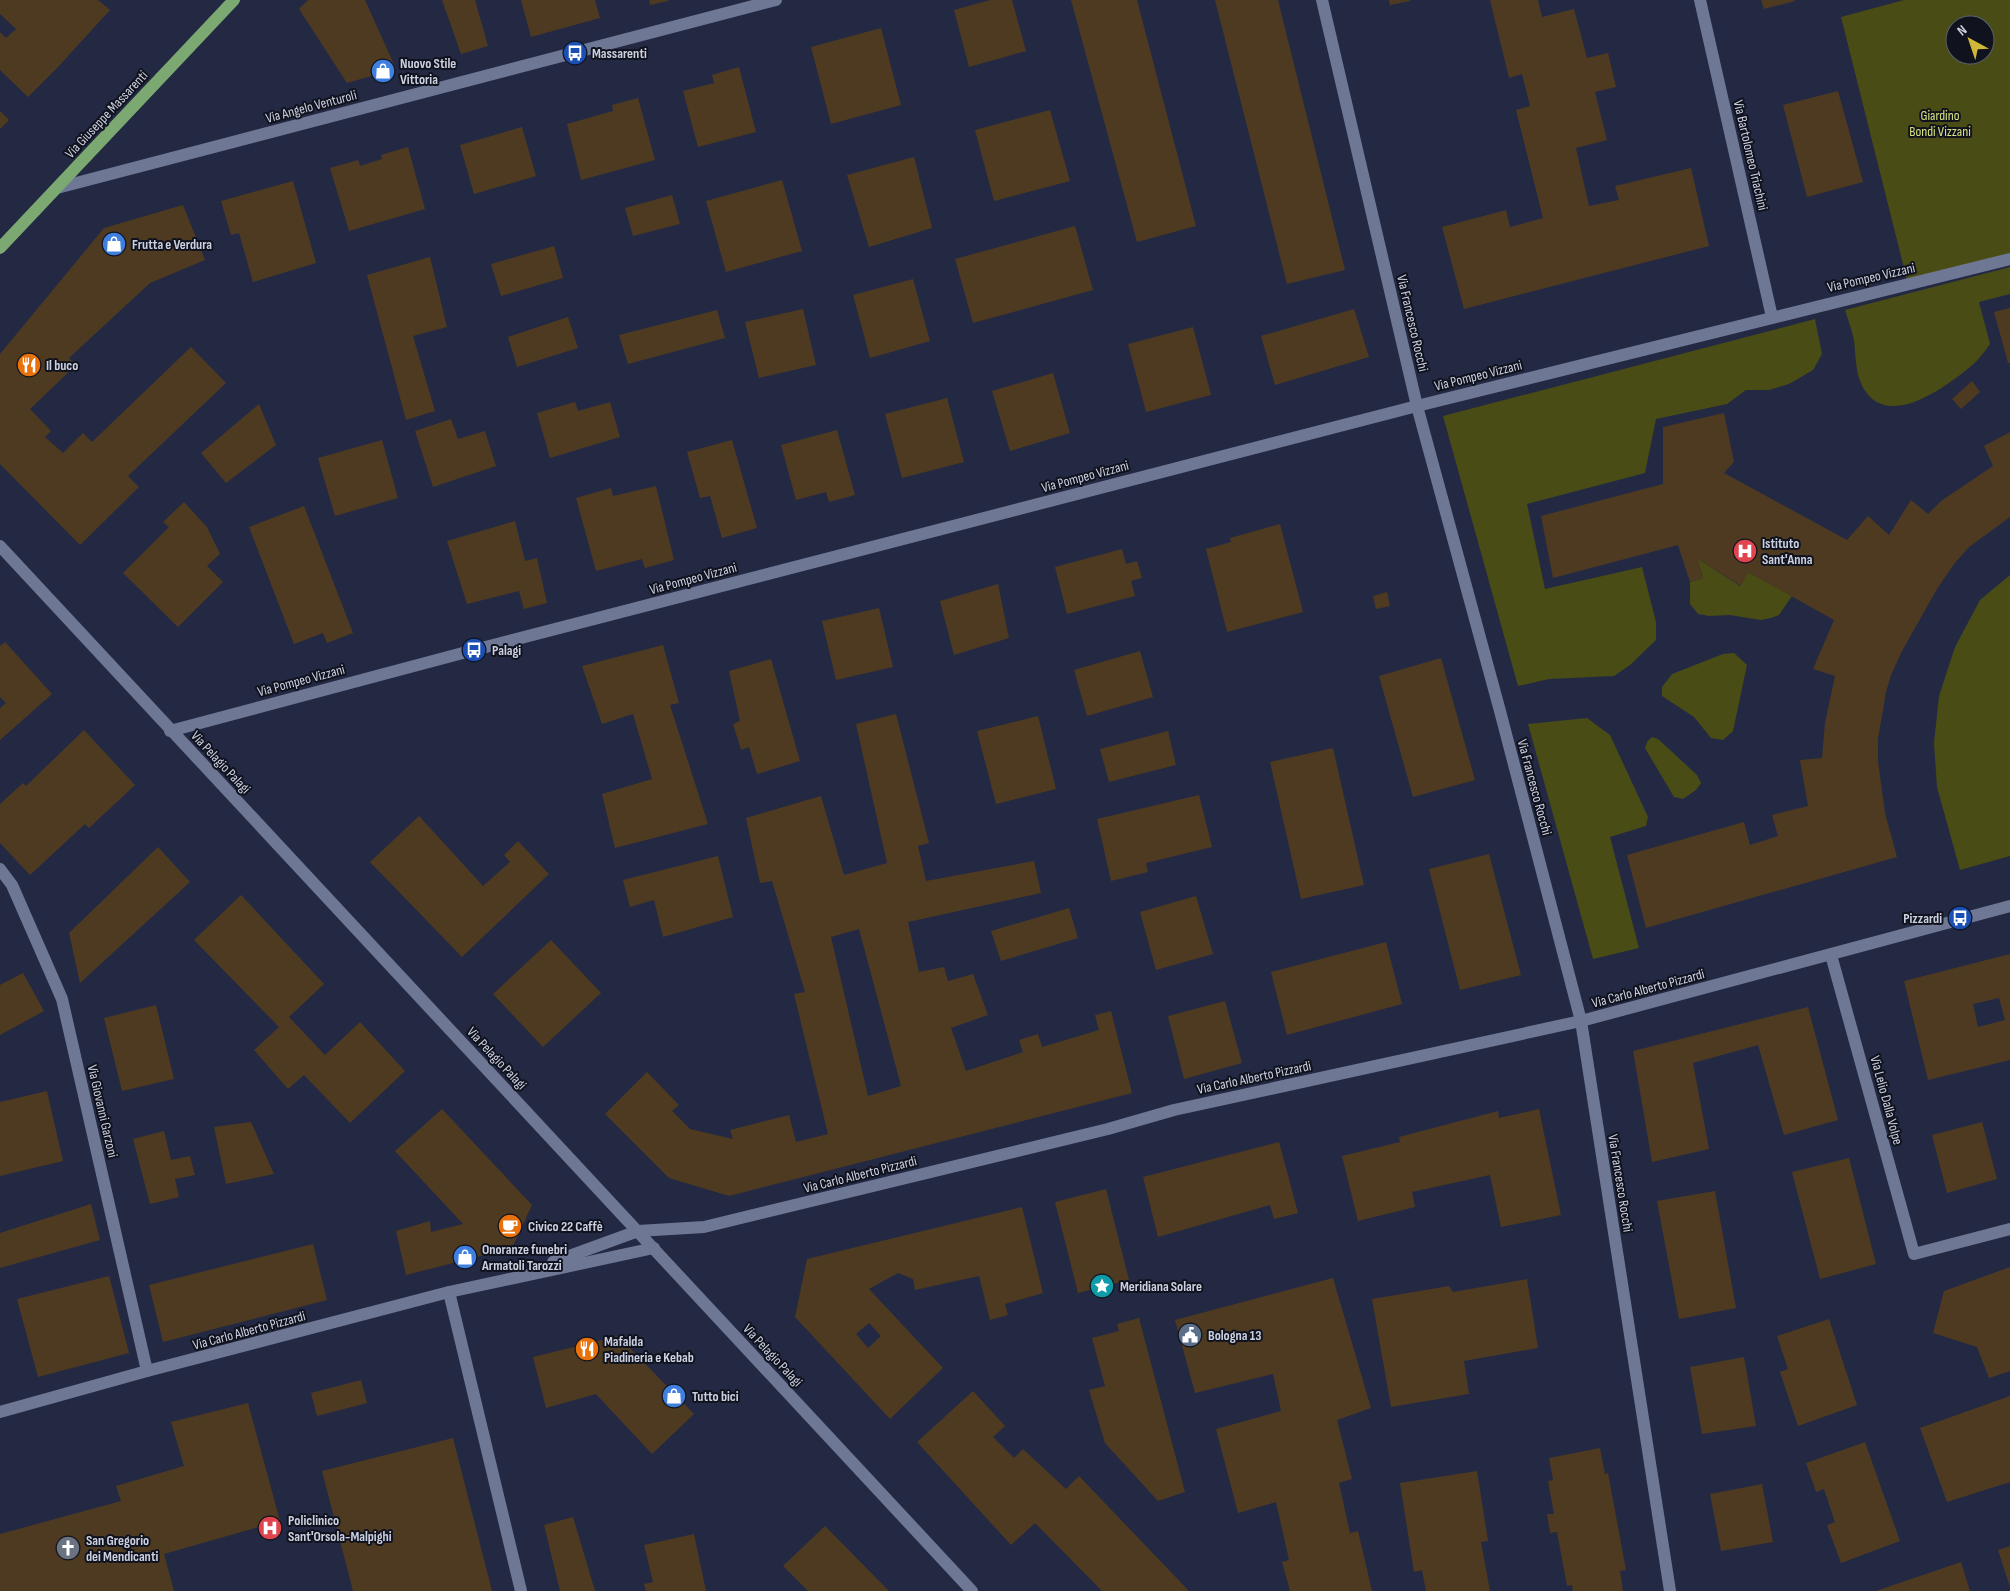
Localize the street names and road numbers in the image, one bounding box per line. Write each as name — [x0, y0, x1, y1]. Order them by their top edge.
street label: Via Giuseppe Massarenti — [61, 67, 151, 162]
street label: Via Angelo Venturoli — [264, 86, 358, 127]
street label: Via Bartolomeo Triachini — [1730, 98, 1771, 212]
street label: Via Pompeo Vizzani — [1826, 259, 1917, 296]
street label: Via Francesco Rocchi — [1393, 273, 1432, 373]
street label: Via Pompeo Vizzani — [1433, 356, 1524, 395]
street label: Via Pompeo Vizzani — [1040, 457, 1131, 496]
street label: Via Pompeo Vizzani — [648, 559, 739, 598]
street label: Via Pompeo Vizzani — [256, 661, 347, 700]
street label: Via Pelagio Palagi — [187, 727, 254, 797]
street label: Via Francesco Rocchi — [1514, 737, 1555, 837]
street label: Via Carlo Alberto Pizzardi — [1590, 965, 1706, 1012]
street label: Via Pelagio Palagi — [463, 1023, 530, 1093]
street label: Via Lelio Dalla Volpe — [1866, 1054, 1907, 1146]
street label: Via Carlo Alberto Pizzardi — [1196, 1057, 1313, 1098]
street label: Via Giovanni Garzoni — [84, 1063, 121, 1159]
street label: Via Francesco Rocchi — [1604, 1133, 1637, 1233]
street label: Via Carlo Alberto Pizzardi — [802, 1152, 918, 1197]
street label: Via Carlo Alberto Pizzardi — [191, 1307, 307, 1354]
street label: Via Pelagio Palagi — [739, 1320, 806, 1390]

